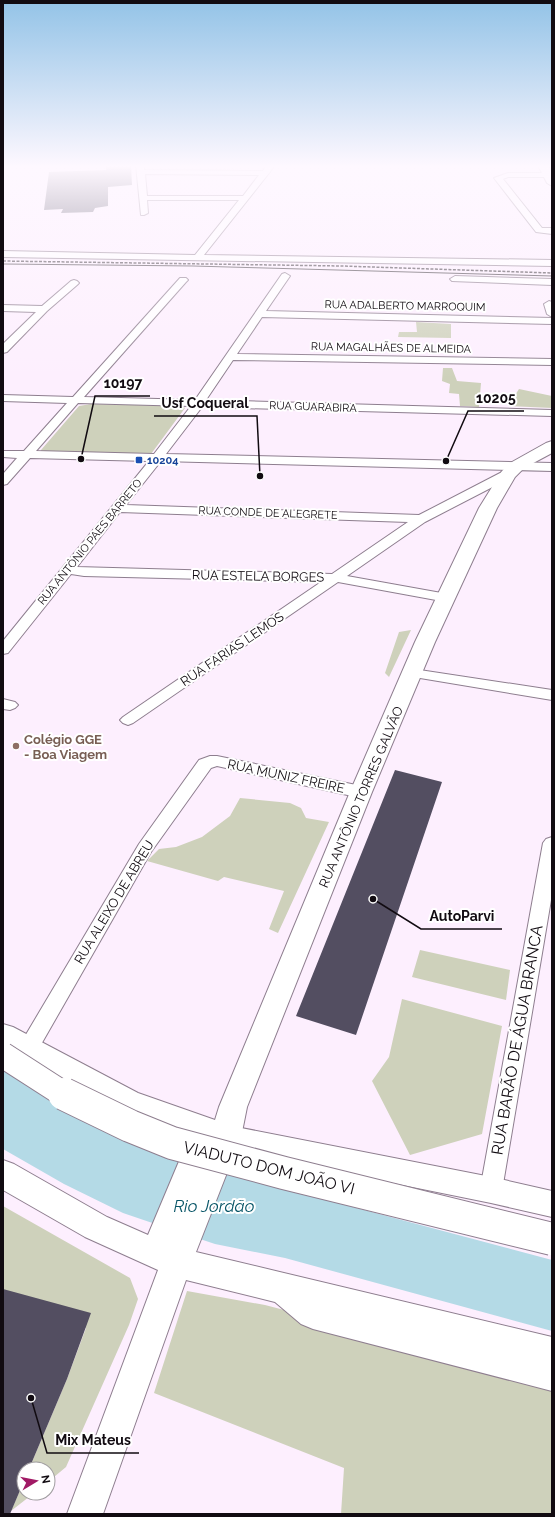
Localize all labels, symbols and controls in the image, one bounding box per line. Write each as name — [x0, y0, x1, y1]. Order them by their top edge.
street label: RUA ADALBERTO MARROQUIM — [324, 298, 486, 314]
street label: RUA MAGALHÃES DE ALMEIDA — [311, 339, 472, 356]
callout: 10197 — [95, 370, 150, 396]
text: 10197 — [104, 375, 142, 391]
callout: 10205 — [468, 385, 524, 411]
callout: Usf Coqueral — [154, 390, 257, 416]
text: 10205 — [476, 390, 516, 406]
text: Usf Coqueral — [161, 395, 249, 411]
street label: RUA GUARABIRA — [269, 399, 358, 415]
place label: 10204 — [147, 454, 178, 467]
marker: 10204 — [134, 455, 144, 465]
street label: RUA ANTÔNIO PAES BARRETO — [34, 476, 145, 607]
street label: RUA CONDE DE ALEGRETE — [198, 504, 338, 522]
street label: RUA ESTELA BORGES — [192, 567, 324, 585]
street label: RUA FARIAS LEMOS — [177, 609, 287, 689]
street label: RUA ANTÔNIO TORRES GALVÃO — [316, 704, 406, 890]
place label: Colégio GGE - Boa Viagem — [24, 732, 107, 762]
marker: Colégio GGE - Boa Viagem — [11, 741, 21, 751]
street label: RUA MUNIZ FREIRE — [226, 756, 346, 796]
street label: RUA ALEIXO DE ABREU — [71, 838, 157, 966]
callout: AutoParvi — [421, 903, 502, 929]
text: AutoParvi — [430, 908, 494, 924]
street label: RUA BARÃO DE ÁGUA BRANCA — [486, 923, 547, 1156]
street label: VIADUTO DOM JOÃO VI — [181, 1137, 357, 1198]
water label: Rio Jordão — [173, 1196, 255, 1216]
callout: Mix Mateus — [47, 1427, 139, 1453]
text: Mix Mateus — [55, 1432, 131, 1448]
north arrow — [16, 1461, 56, 1501]
text: N — [38, 1474, 52, 1485]

